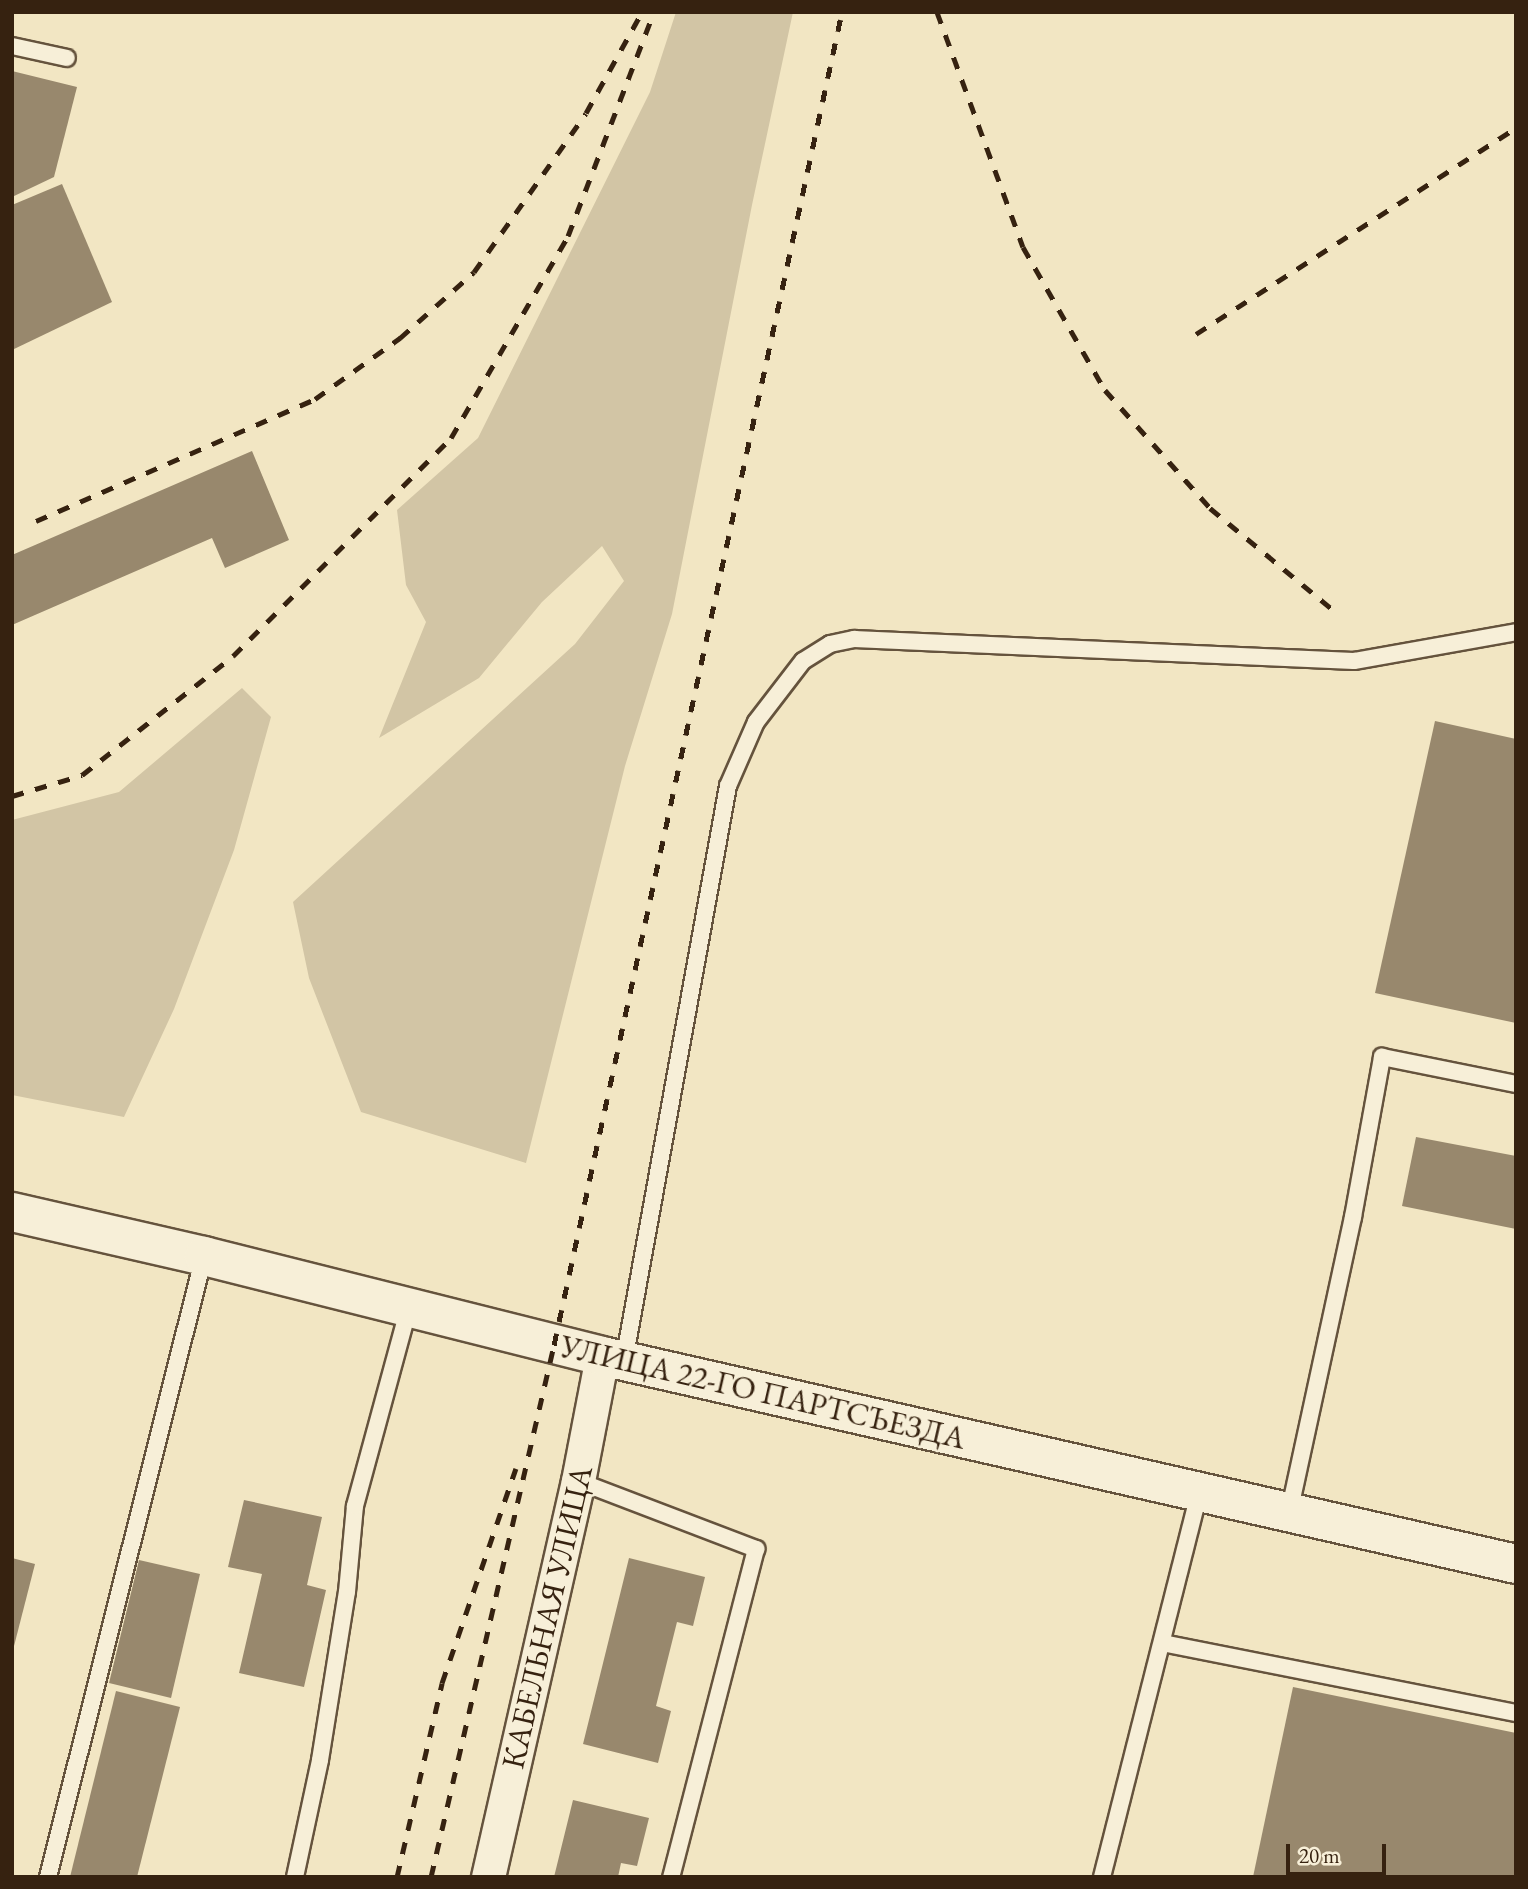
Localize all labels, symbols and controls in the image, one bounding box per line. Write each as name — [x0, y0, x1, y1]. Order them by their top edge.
street label: УЛИЦА 22-ГО ПАРТСЪЕЗДА — [557, 1327, 969, 1457]
street label: КАБЕЛЬНАЯ УЛИЦА — [493, 1462, 601, 1772]
scale bar — [1290, 1829, 1390, 1873]
text: 20 m — [1299, 1842, 1340, 1869]

